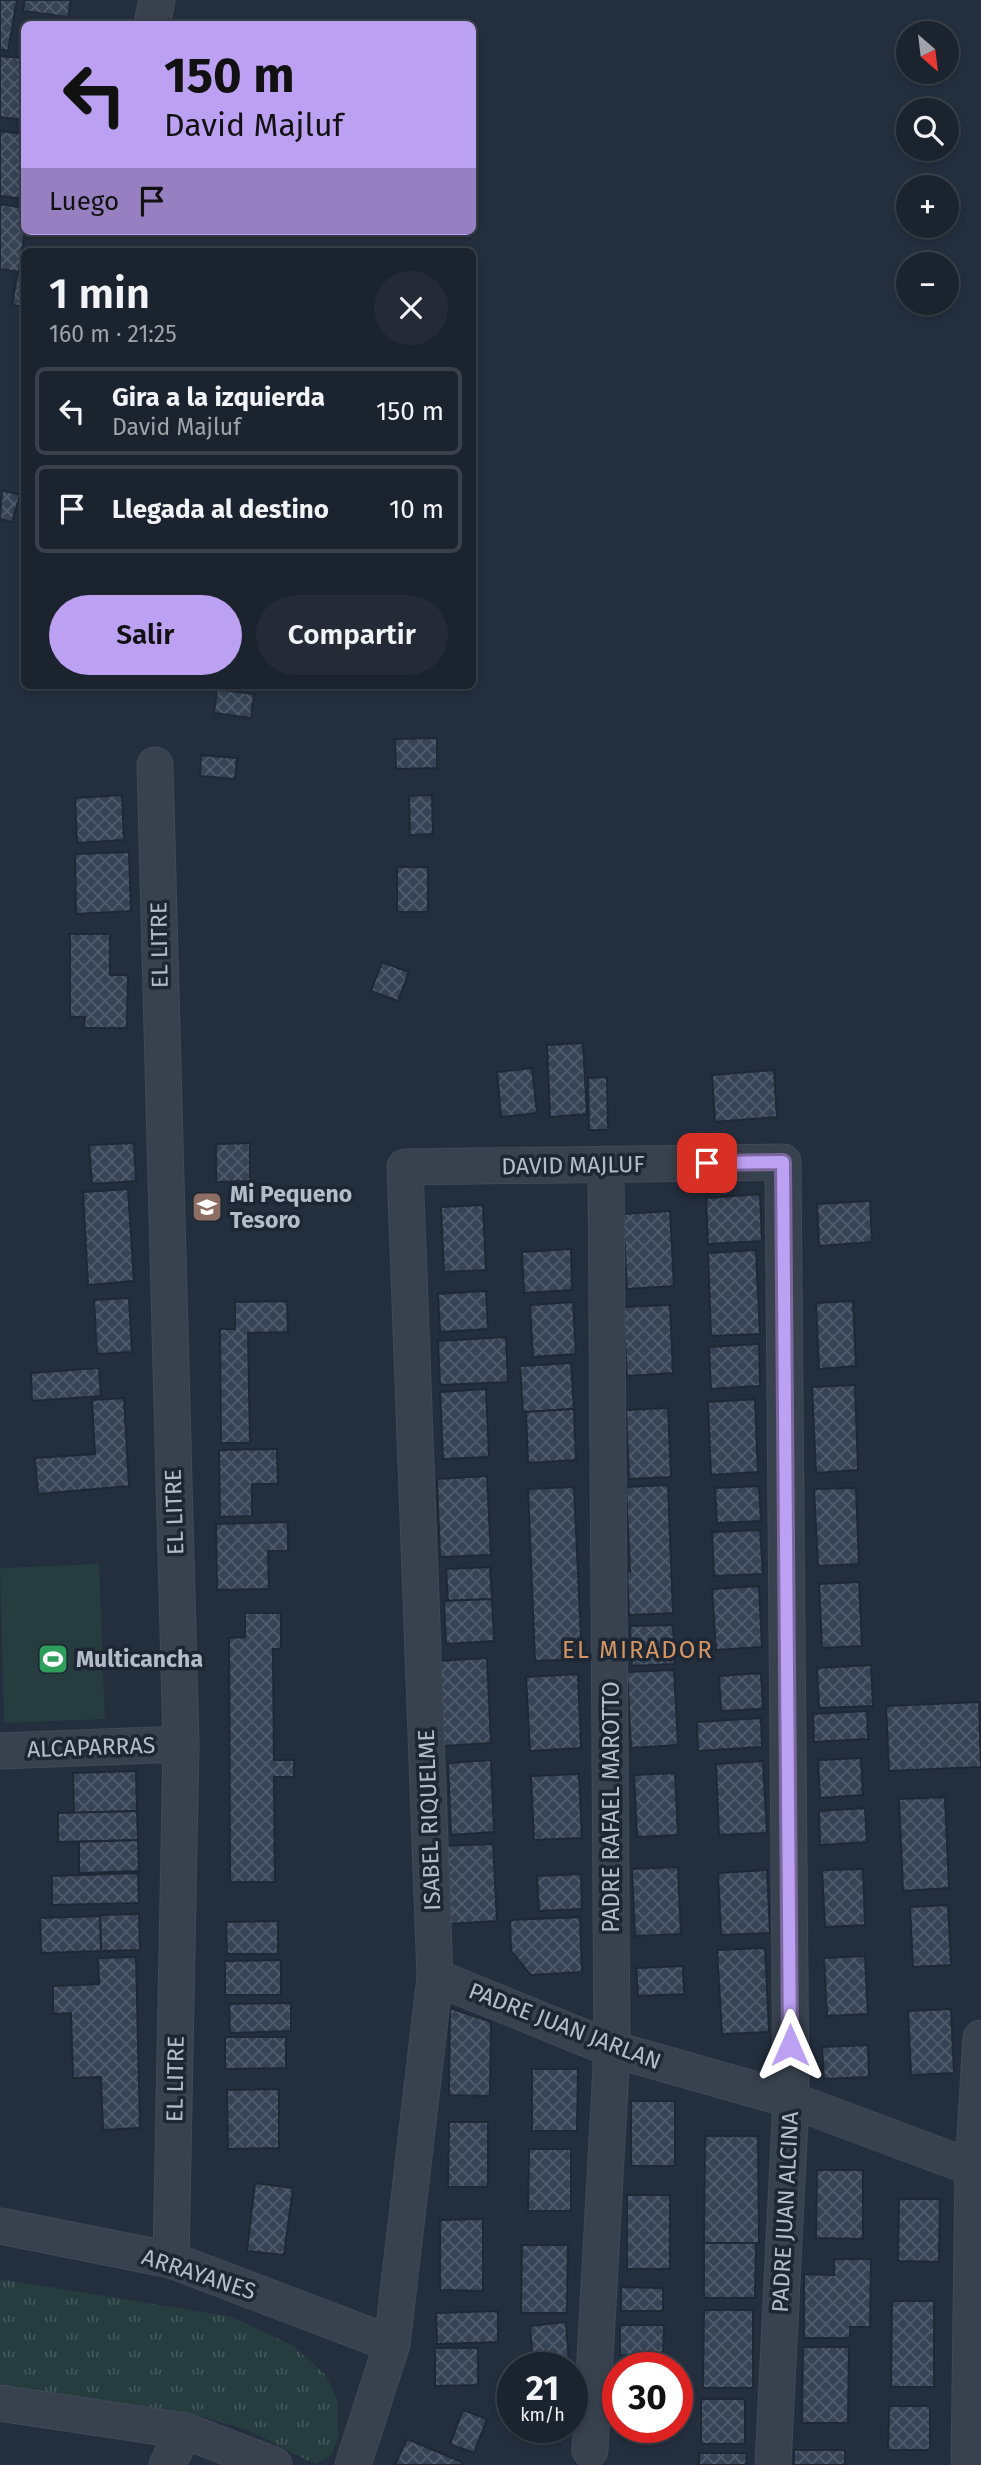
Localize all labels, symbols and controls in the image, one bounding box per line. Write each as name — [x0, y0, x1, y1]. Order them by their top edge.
north arrow — [896, 21, 959, 84]
map controls — [896, 21, 959, 315]
text: 150 m — [164, 46, 295, 105]
icon: left — [49, 49, 140, 140]
button: search — [896, 98, 959, 161]
text: David Majluf — [164, 106, 343, 144]
button: + — [896, 175, 959, 238]
icon: arrive — [133, 182, 171, 220]
text: Luego — [49, 186, 119, 217]
button: − — [896, 252, 959, 315]
text: 1 min — [49, 269, 150, 319]
button: close — [374, 271, 448, 345]
text: 160 m · 21:25 — [49, 320, 177, 348]
text: Gira a la izquierda — [112, 382, 325, 413]
icon: left — [53, 392, 91, 430]
text: 150 m — [376, 396, 444, 427]
text: David Majluf — [112, 413, 241, 441]
icon: arrive — [53, 490, 91, 528]
text: Llegada al destino — [112, 494, 329, 525]
text: 10 m — [389, 494, 444, 525]
button: Salir — [49, 595, 242, 675]
button: Compartir — [256, 595, 448, 675]
street label: EL LITRE — [144, 902, 174, 988]
pin — [677, 1133, 737, 1193]
icon: arrive — [688, 1144, 726, 1182]
street label: DAVID MAJLUF — [501, 1150, 645, 1180]
place label: Mi Pequeno Tesoro — [230, 1180, 352, 1234]
school or university icon: Mi Pequeno Tesoro — [190, 1190, 224, 1224]
street label: EL LITRE — [159, 1468, 189, 1556]
district label: EL MIRADOR — [562, 1636, 714, 1664]
sports icon: Multicancha — [36, 1642, 70, 1676]
place label: Multicancha — [76, 1645, 203, 1673]
street label: PADRE RAFAEL MAROTTO — [597, 1681, 625, 1933]
street label: ISABEL RIQUELME — [412, 1729, 446, 1911]
street label: ALCAPARRAS — [26, 1731, 156, 1763]
street label: PADRE JUAN JARLAN — [465, 1976, 665, 2076]
position arrow — [753, 2008, 827, 2082]
street label: EL LITRE — [160, 2036, 190, 2122]
street label: PADRE JUAN ALCINA — [766, 2110, 804, 2313]
street label: ARRAYANES — [139, 2242, 259, 2306]
speed limit sign: 30 — [602, 2352, 693, 2443]
text: 21 — [526, 2367, 559, 2409]
text: km/h — [520, 2404, 565, 2426]

